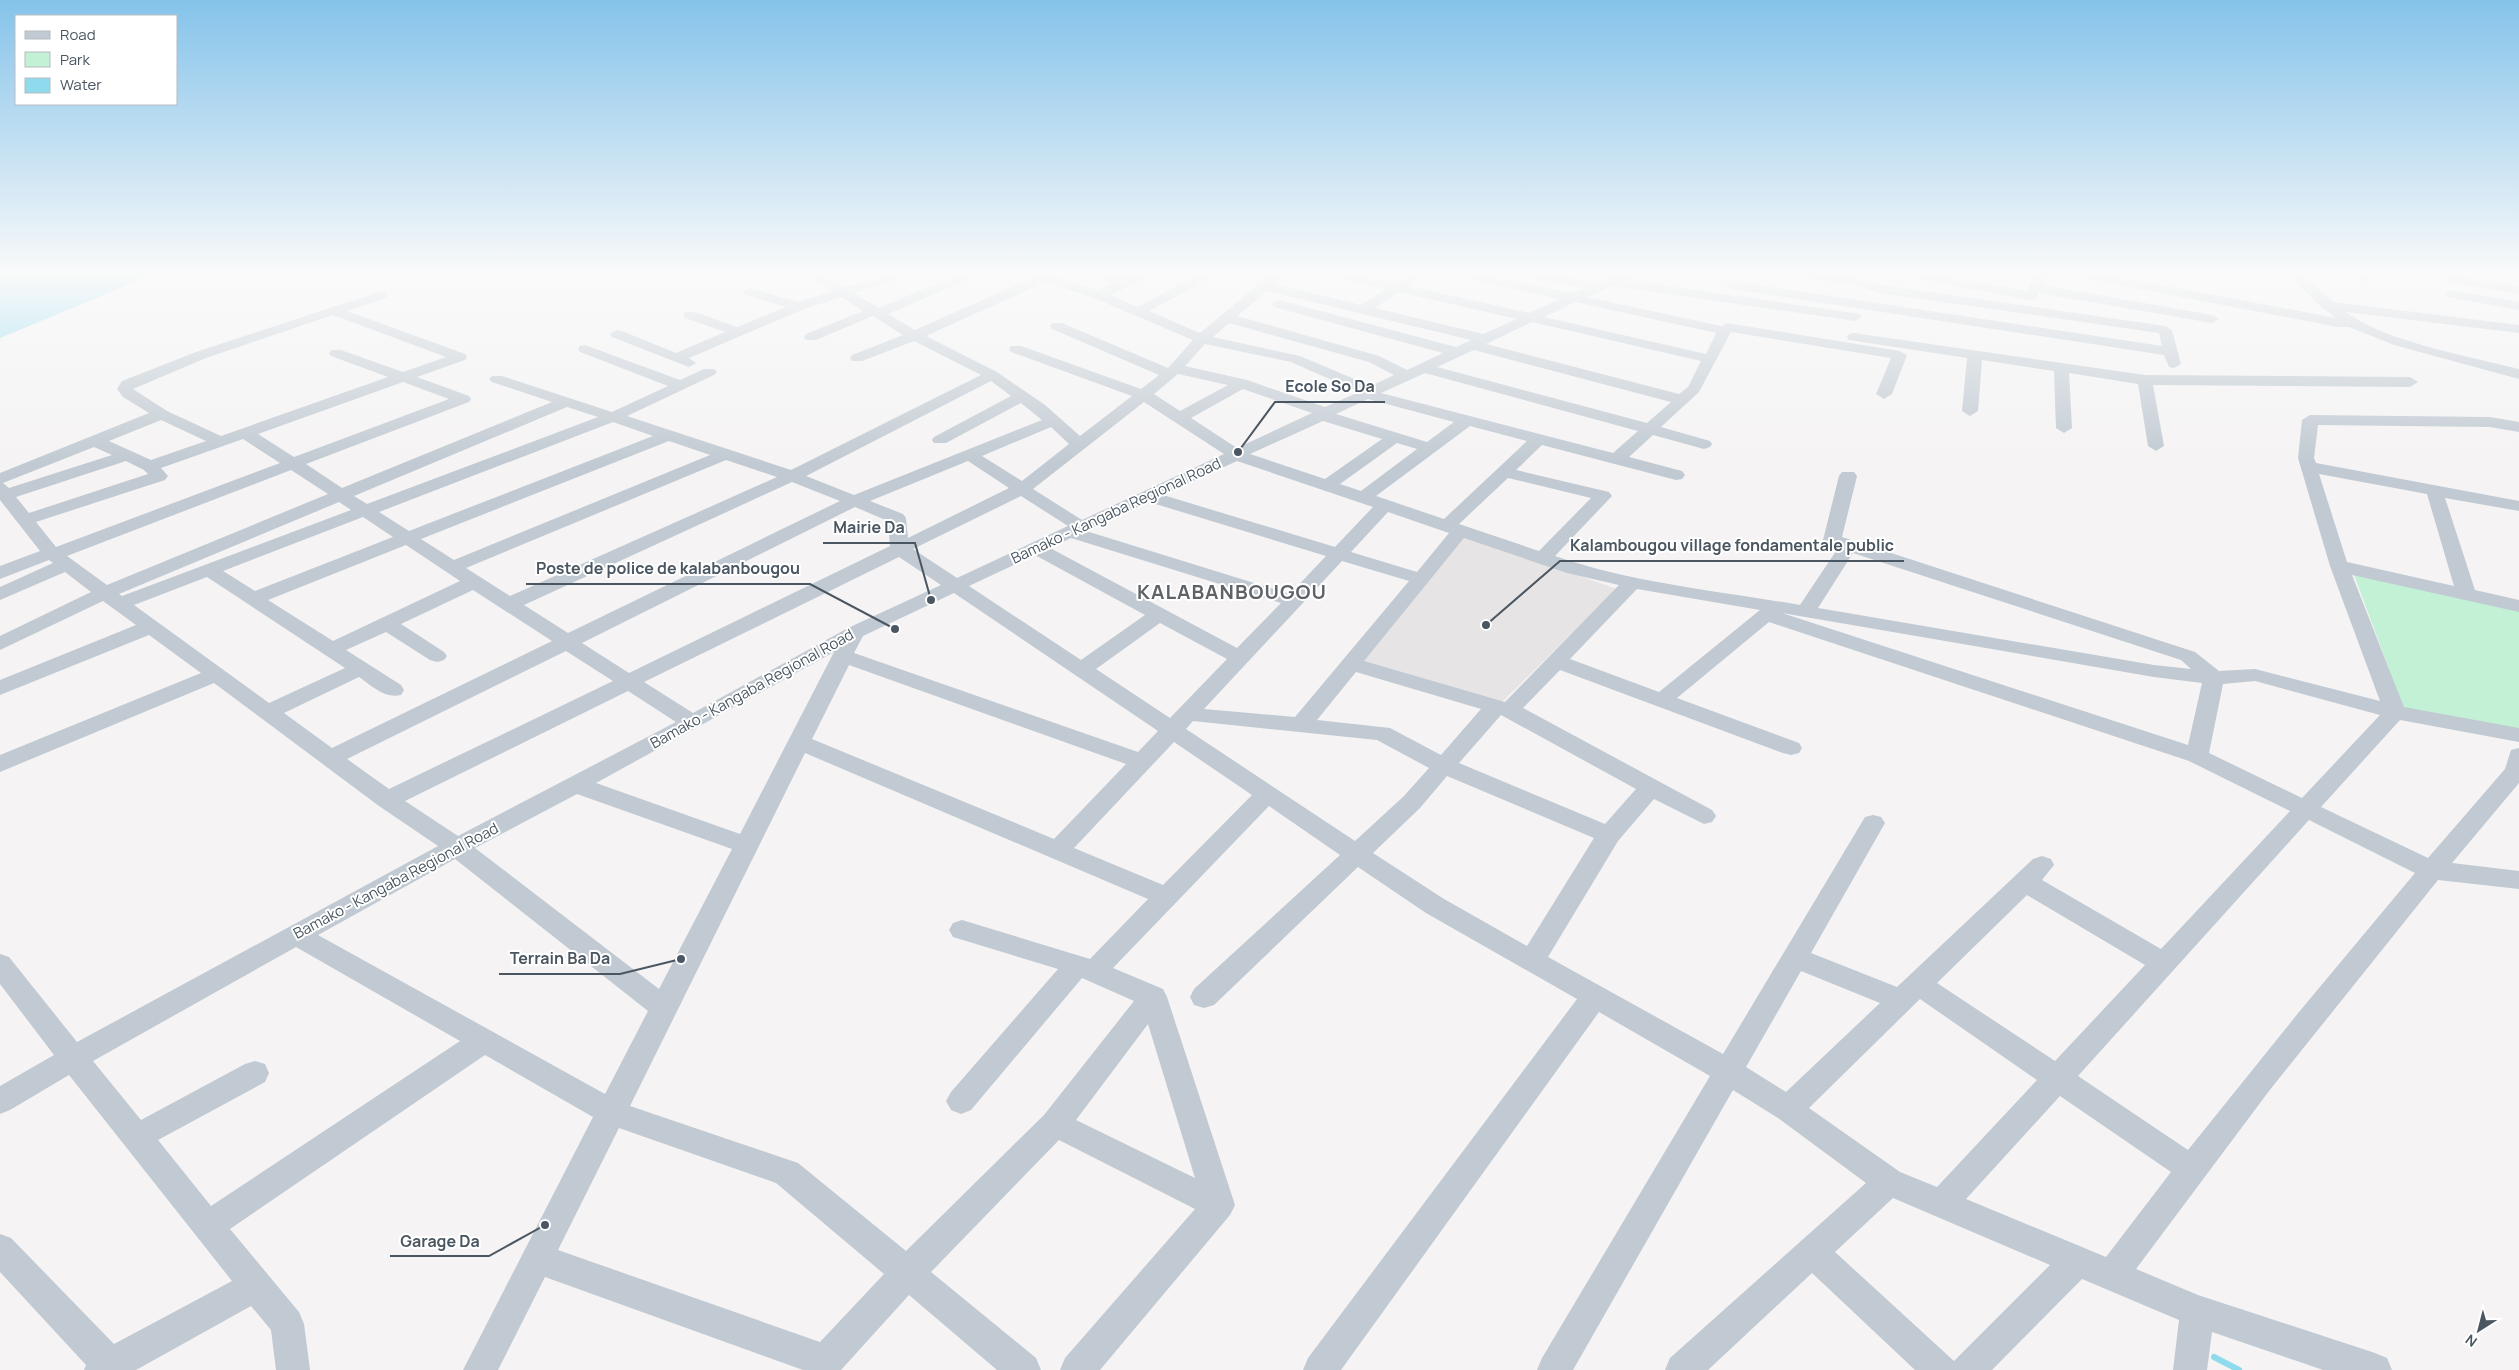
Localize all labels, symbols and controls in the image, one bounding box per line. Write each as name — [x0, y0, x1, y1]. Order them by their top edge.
legend — [15, 15, 178, 105]
text: Road — [60, 24, 96, 45]
text: Park — [60, 49, 90, 70]
text: Water — [60, 74, 102, 95]
callout: Ecole So Da — [1275, 371, 1385, 402]
text: Ecole So Da — [1285, 375, 1375, 397]
street label: Bamako - Kangaba Regional Road — [1007, 453, 1224, 569]
callout: Mairie Da — [823, 512, 915, 543]
text: Mairie Da — [833, 516, 905, 538]
callout: Kalambougou village fondamentale public — [1560, 530, 1904, 561]
text: Kalambougou village fondamentale public — [1570, 534, 1894, 556]
callout: Poste de police de kalabanbougou — [526, 553, 810, 584]
text: Poste de police de kalabanbougou — [536, 557, 800, 579]
district label: KALABANBOUGOU — [1137, 578, 1327, 605]
street label: Bamako - Kangaba Regional Road — [646, 624, 857, 753]
street label: Bamako - Kangaba Regional Road — [290, 817, 502, 944]
callout: Terrain Ba Da — [499, 943, 620, 974]
text: Terrain Ba Da — [510, 947, 610, 969]
callout: Garage Da — [390, 1225, 489, 1256]
text: Garage Da — [400, 1230, 480, 1252]
north arrow — [2454, 1305, 2504, 1355]
text: N — [2461, 1330, 2481, 1352]

